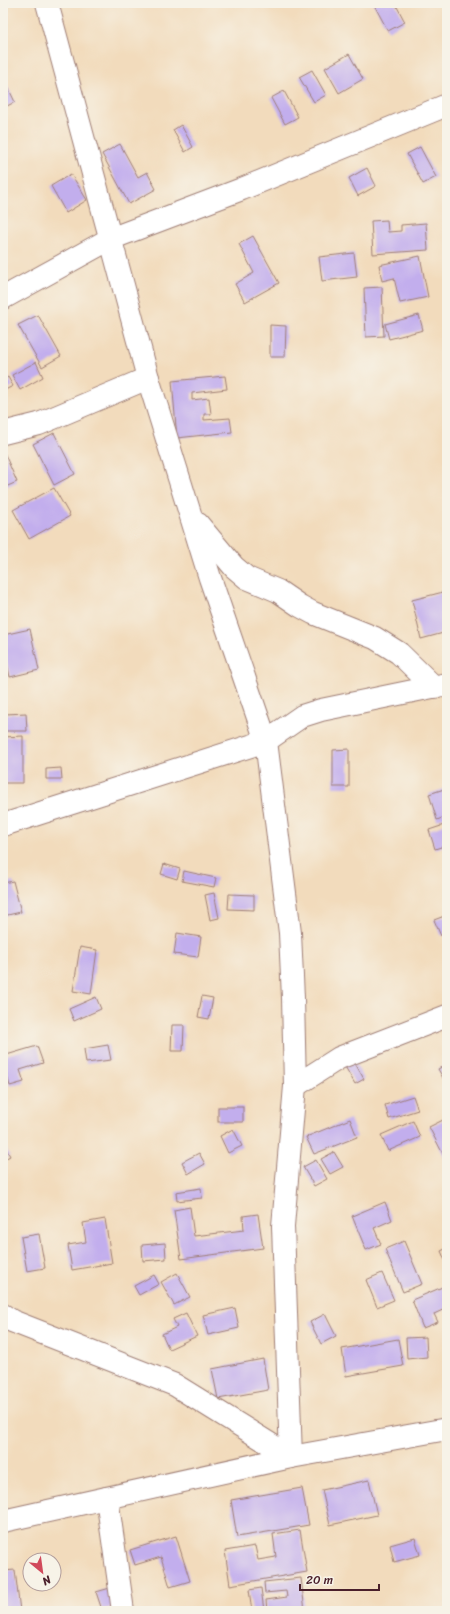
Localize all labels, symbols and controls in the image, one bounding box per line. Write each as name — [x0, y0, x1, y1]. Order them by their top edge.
north arrow — [22, 1552, 62, 1592]
scale bar — [300, 1566, 379, 1592]
text: 20 m — [306, 1569, 333, 1591]
text: N — [38, 1570, 55, 1591]

